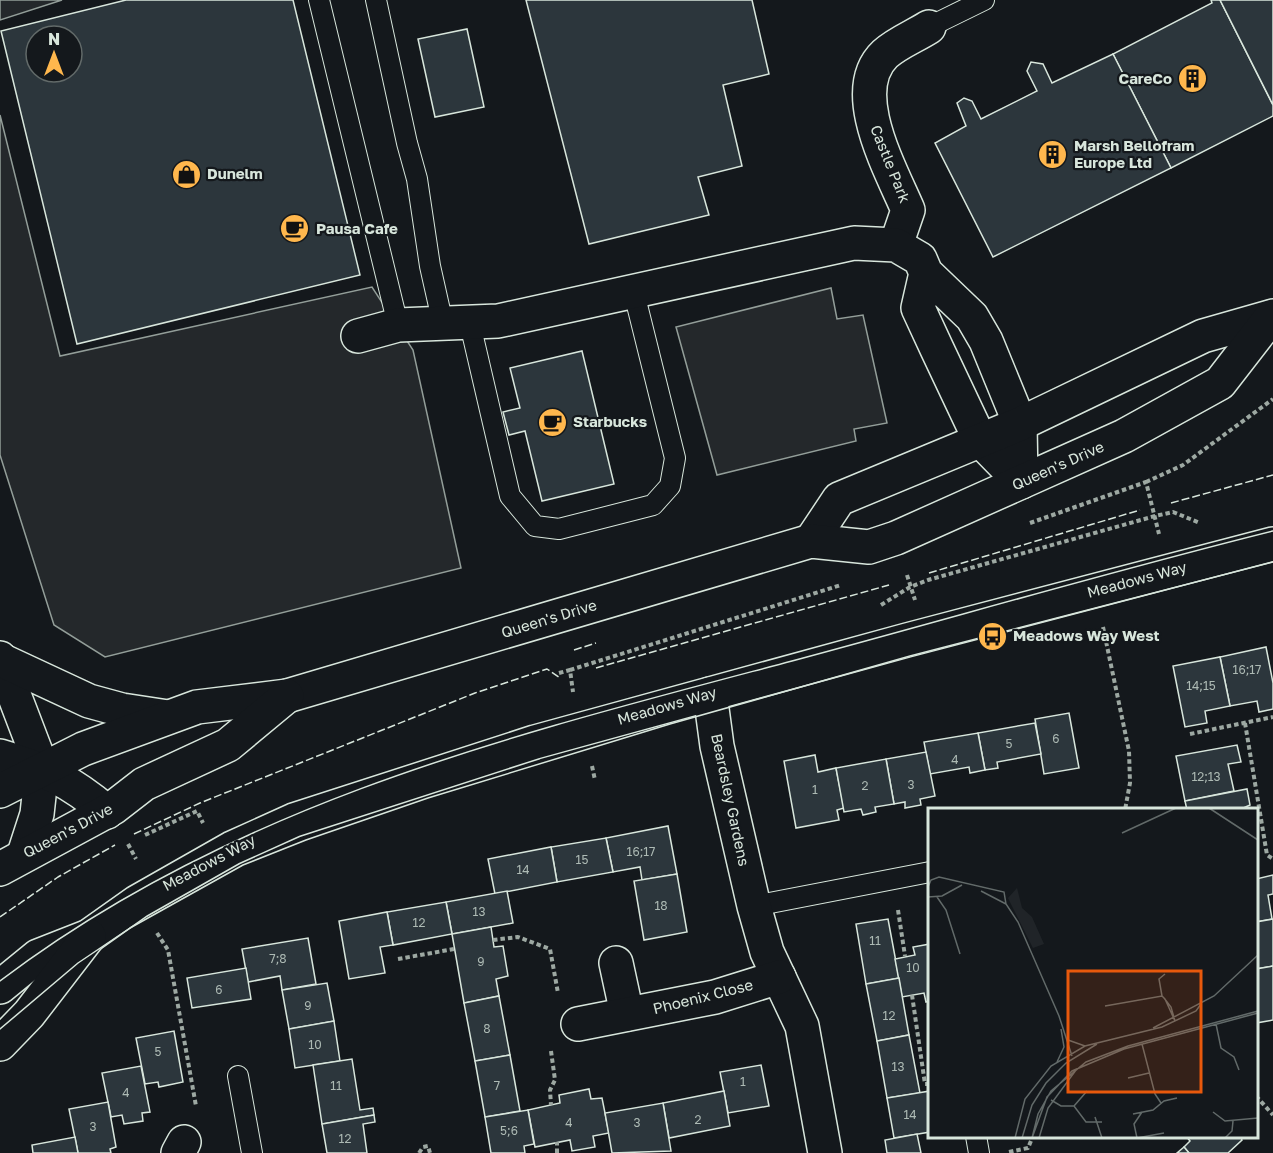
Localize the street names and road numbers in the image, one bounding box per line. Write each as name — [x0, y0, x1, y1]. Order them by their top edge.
street label: Castle Park — [867, 122, 915, 206]
street label: Queen's Drive — [1009, 437, 1107, 493]
street label: Meadows Way — [1085, 557, 1189, 601]
street label: Queen's Drive — [499, 595, 599, 641]
street label: Meadows Way — [615, 682, 719, 728]
street label: Beardsley Gardens — [708, 732, 754, 868]
street label: Queen's Drive — [20, 799, 116, 861]
street label: Meadows Way — [159, 830, 258, 894]
street label: Phoenix Close — [651, 975, 755, 1017]

